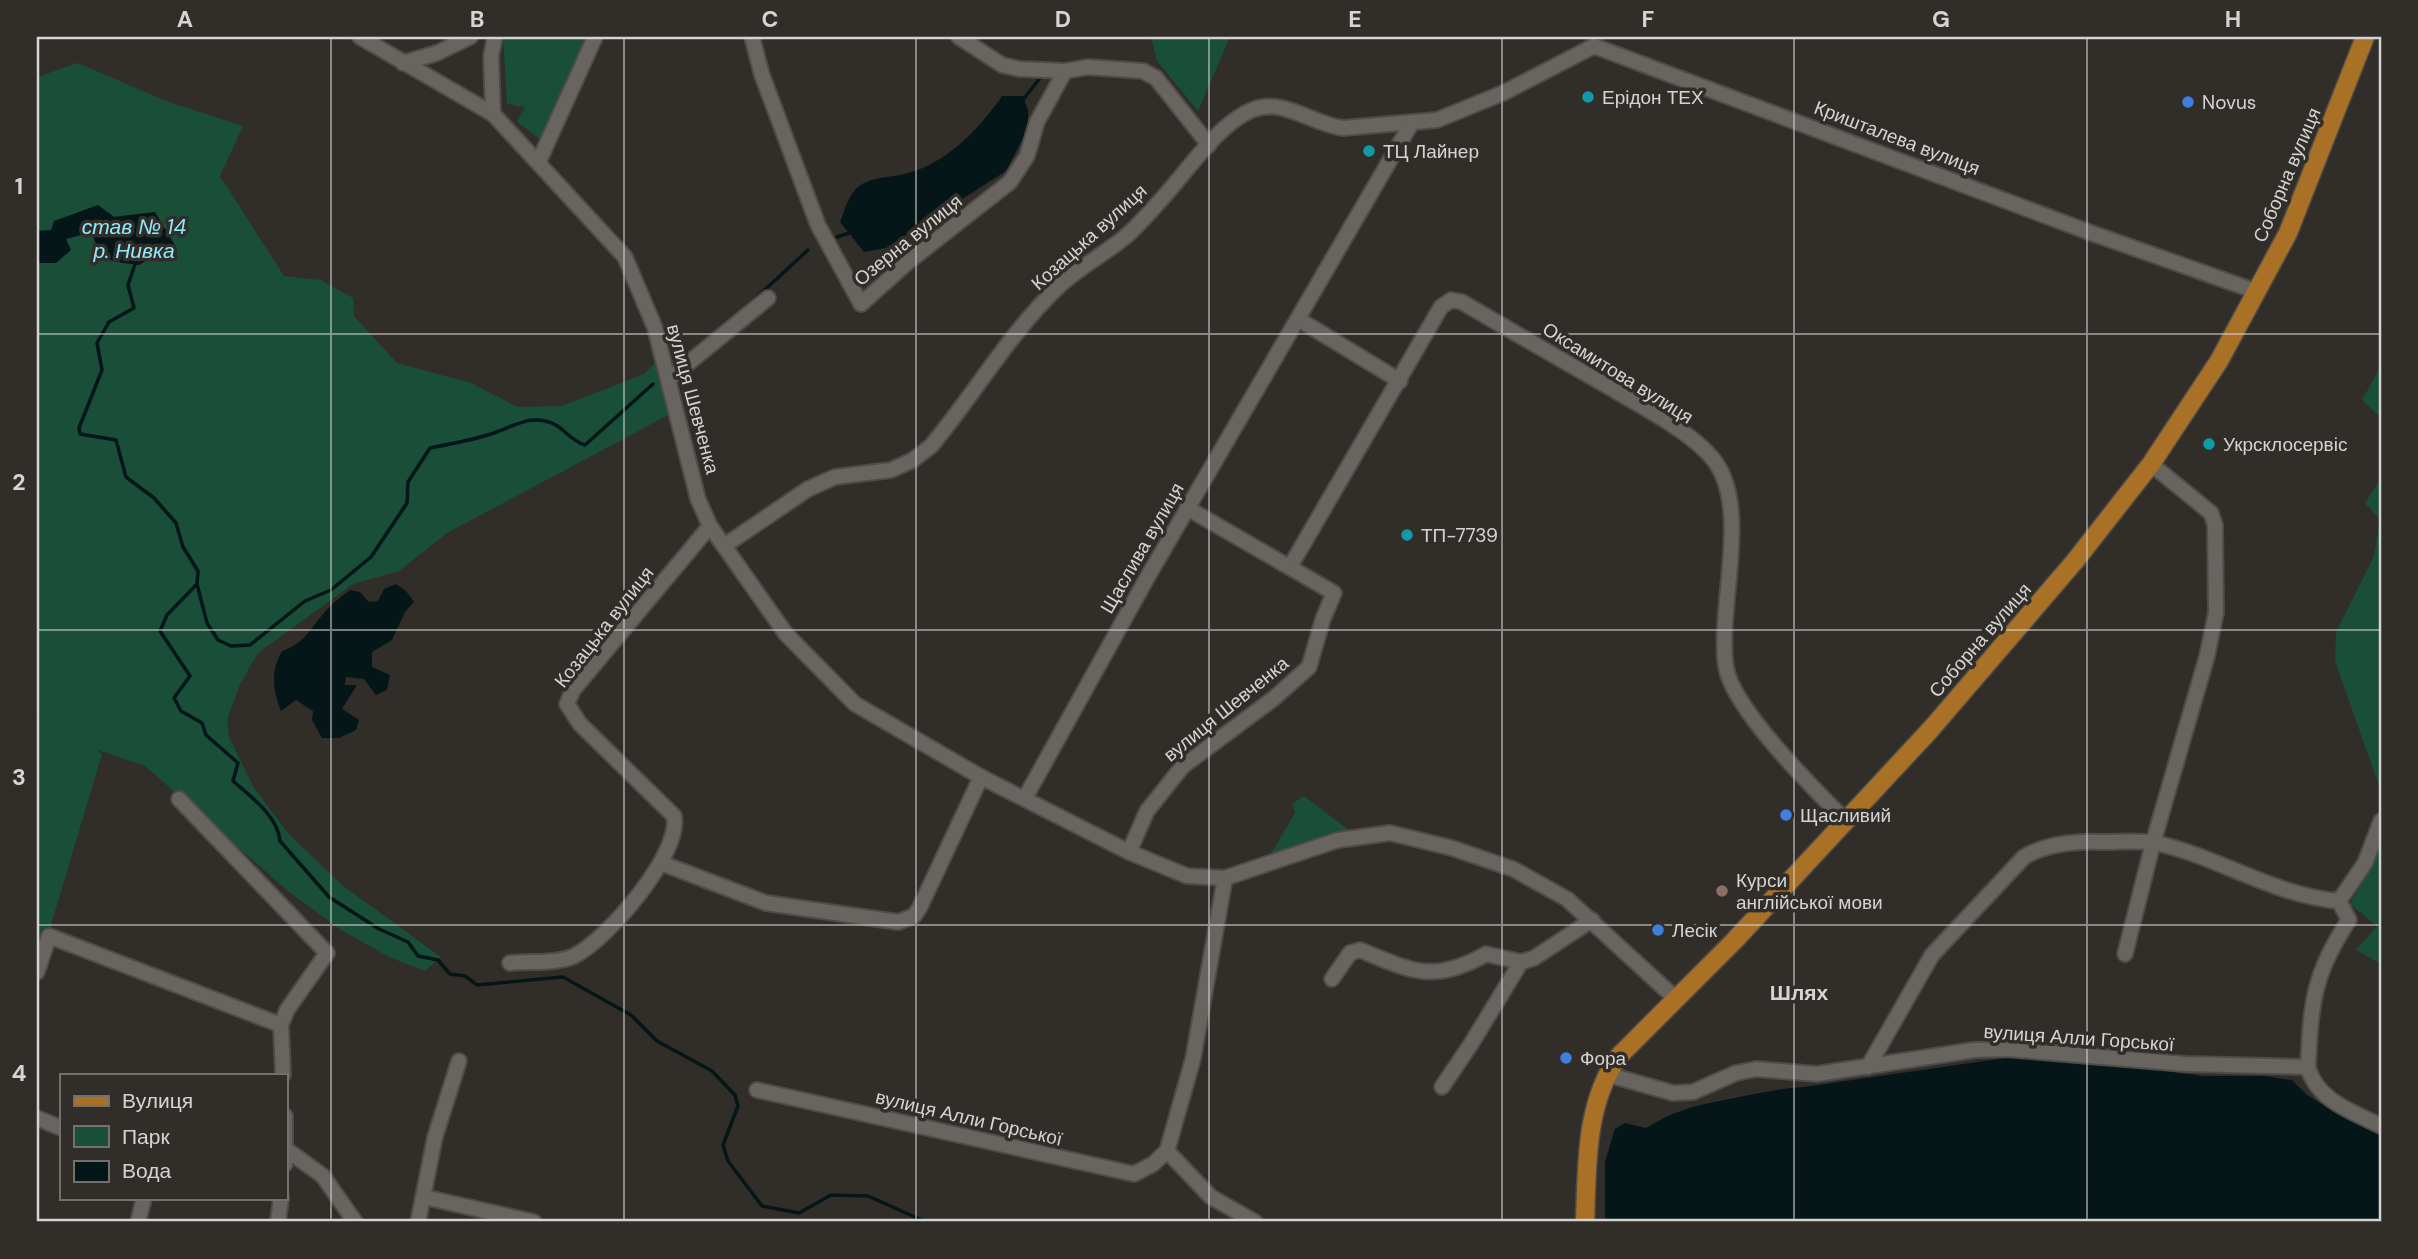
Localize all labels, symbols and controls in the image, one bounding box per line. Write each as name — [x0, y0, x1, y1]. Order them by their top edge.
text: A — [177, 4, 193, 34]
text: B — [470, 4, 484, 34]
text: C — [762, 4, 778, 34]
text: D — [1055, 4, 1071, 34]
text: E — [1348, 4, 1362, 34]
text: F — [1642, 4, 1655, 34]
text: G — [1932, 4, 1950, 34]
text: H — [2225, 4, 2241, 34]
place label: Ерідон ТЕХ — [1602, 85, 1704, 110]
marker: Ерідон ТЕХ — [1580, 89, 1596, 105]
place label: Novus — [2202, 90, 2256, 115]
marker: Novus — [2180, 94, 2196, 110]
street label: Кришталева вулиця — [1811, 95, 1983, 181]
street label: Соборна вулиця — [2247, 104, 2327, 246]
place label: ТЦ Лайнер — [1383, 139, 1479, 164]
marker: ТЦ Лайнер — [1361, 143, 1377, 159]
text: 1 — [15, 171, 23, 201]
street label: Козацька вулиця — [1026, 178, 1152, 296]
street label: Озерна вулиця — [849, 189, 967, 291]
water label: став № 14 р. Нивка — [82, 213, 186, 265]
street label: Оксамитова вулиця — [1538, 316, 1698, 430]
street label: вулиця Шевченка — [661, 321, 725, 477]
place label: Укрсклосервіс — [2223, 432, 2347, 457]
marker: Укрсклосервіс — [2201, 436, 2217, 452]
text: 2 — [12, 467, 26, 497]
street label: Щаслива вулиця — [1094, 478, 1190, 618]
place label: ТП-7739 — [1421, 523, 1498, 548]
marker: ТП-7739 — [1399, 527, 1415, 543]
street label: Козацька вулиця — [549, 561, 659, 693]
street label: Соборна вулиця — [1923, 577, 2037, 703]
street label: вулиця Шевченка — [1158, 651, 1294, 767]
text: 3 — [12, 762, 26, 792]
place label: Щасливий — [1800, 803, 1891, 828]
marker: Щасливий — [1778, 807, 1794, 823]
place label: Курси англійської мови — [1736, 868, 1883, 915]
marker: Курси англійської мови — [1714, 883, 1730, 899]
place label: Лесік — [1672, 918, 1718, 943]
marker: Лесік — [1650, 922, 1666, 938]
district label: Шлях — [1770, 979, 1829, 1007]
street label: вулиця Алли Горської — [1983, 1019, 2176, 1057]
place label: Фора — [1580, 1046, 1627, 1071]
marker: Фора — [1558, 1050, 1574, 1066]
text: 4 — [12, 1058, 27, 1088]
legend — [60, 1074, 287, 1200]
street label: вулиця Алли Горської — [873, 1084, 1066, 1152]
text: Вулиця — [122, 1087, 193, 1115]
text: Парк — [122, 1123, 170, 1151]
text: Вода — [122, 1157, 171, 1185]

